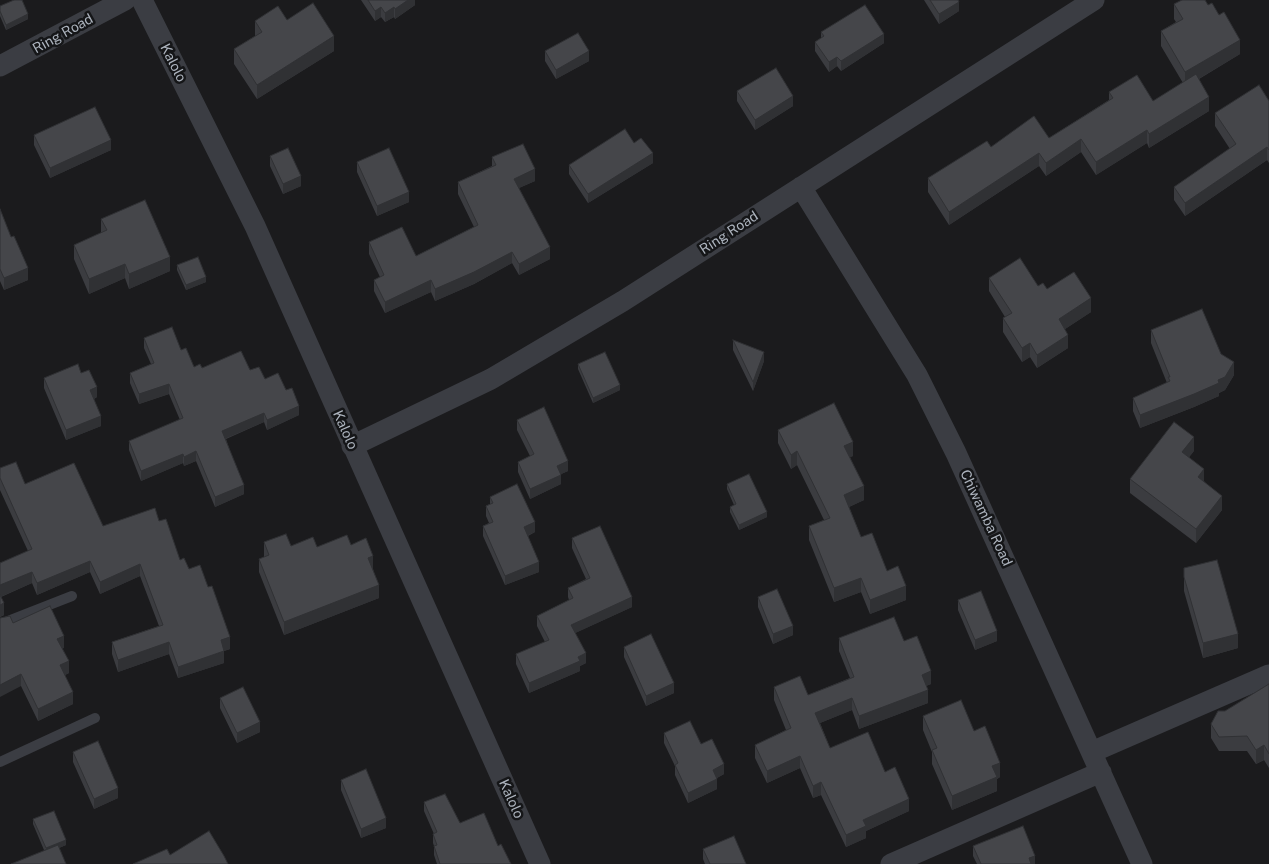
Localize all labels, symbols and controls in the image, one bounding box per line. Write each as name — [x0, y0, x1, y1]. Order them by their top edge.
street label: Ring Road — [30, 11, 96, 57]
street label: Kalolo — [156, 41, 190, 85]
street label: Ring Road — [697, 208, 761, 258]
street label: Kalolo — [329, 408, 361, 452]
street label: Chiwamba Road — [956, 467, 1016, 569]
street label: Kalolo — [495, 777, 527, 821]

